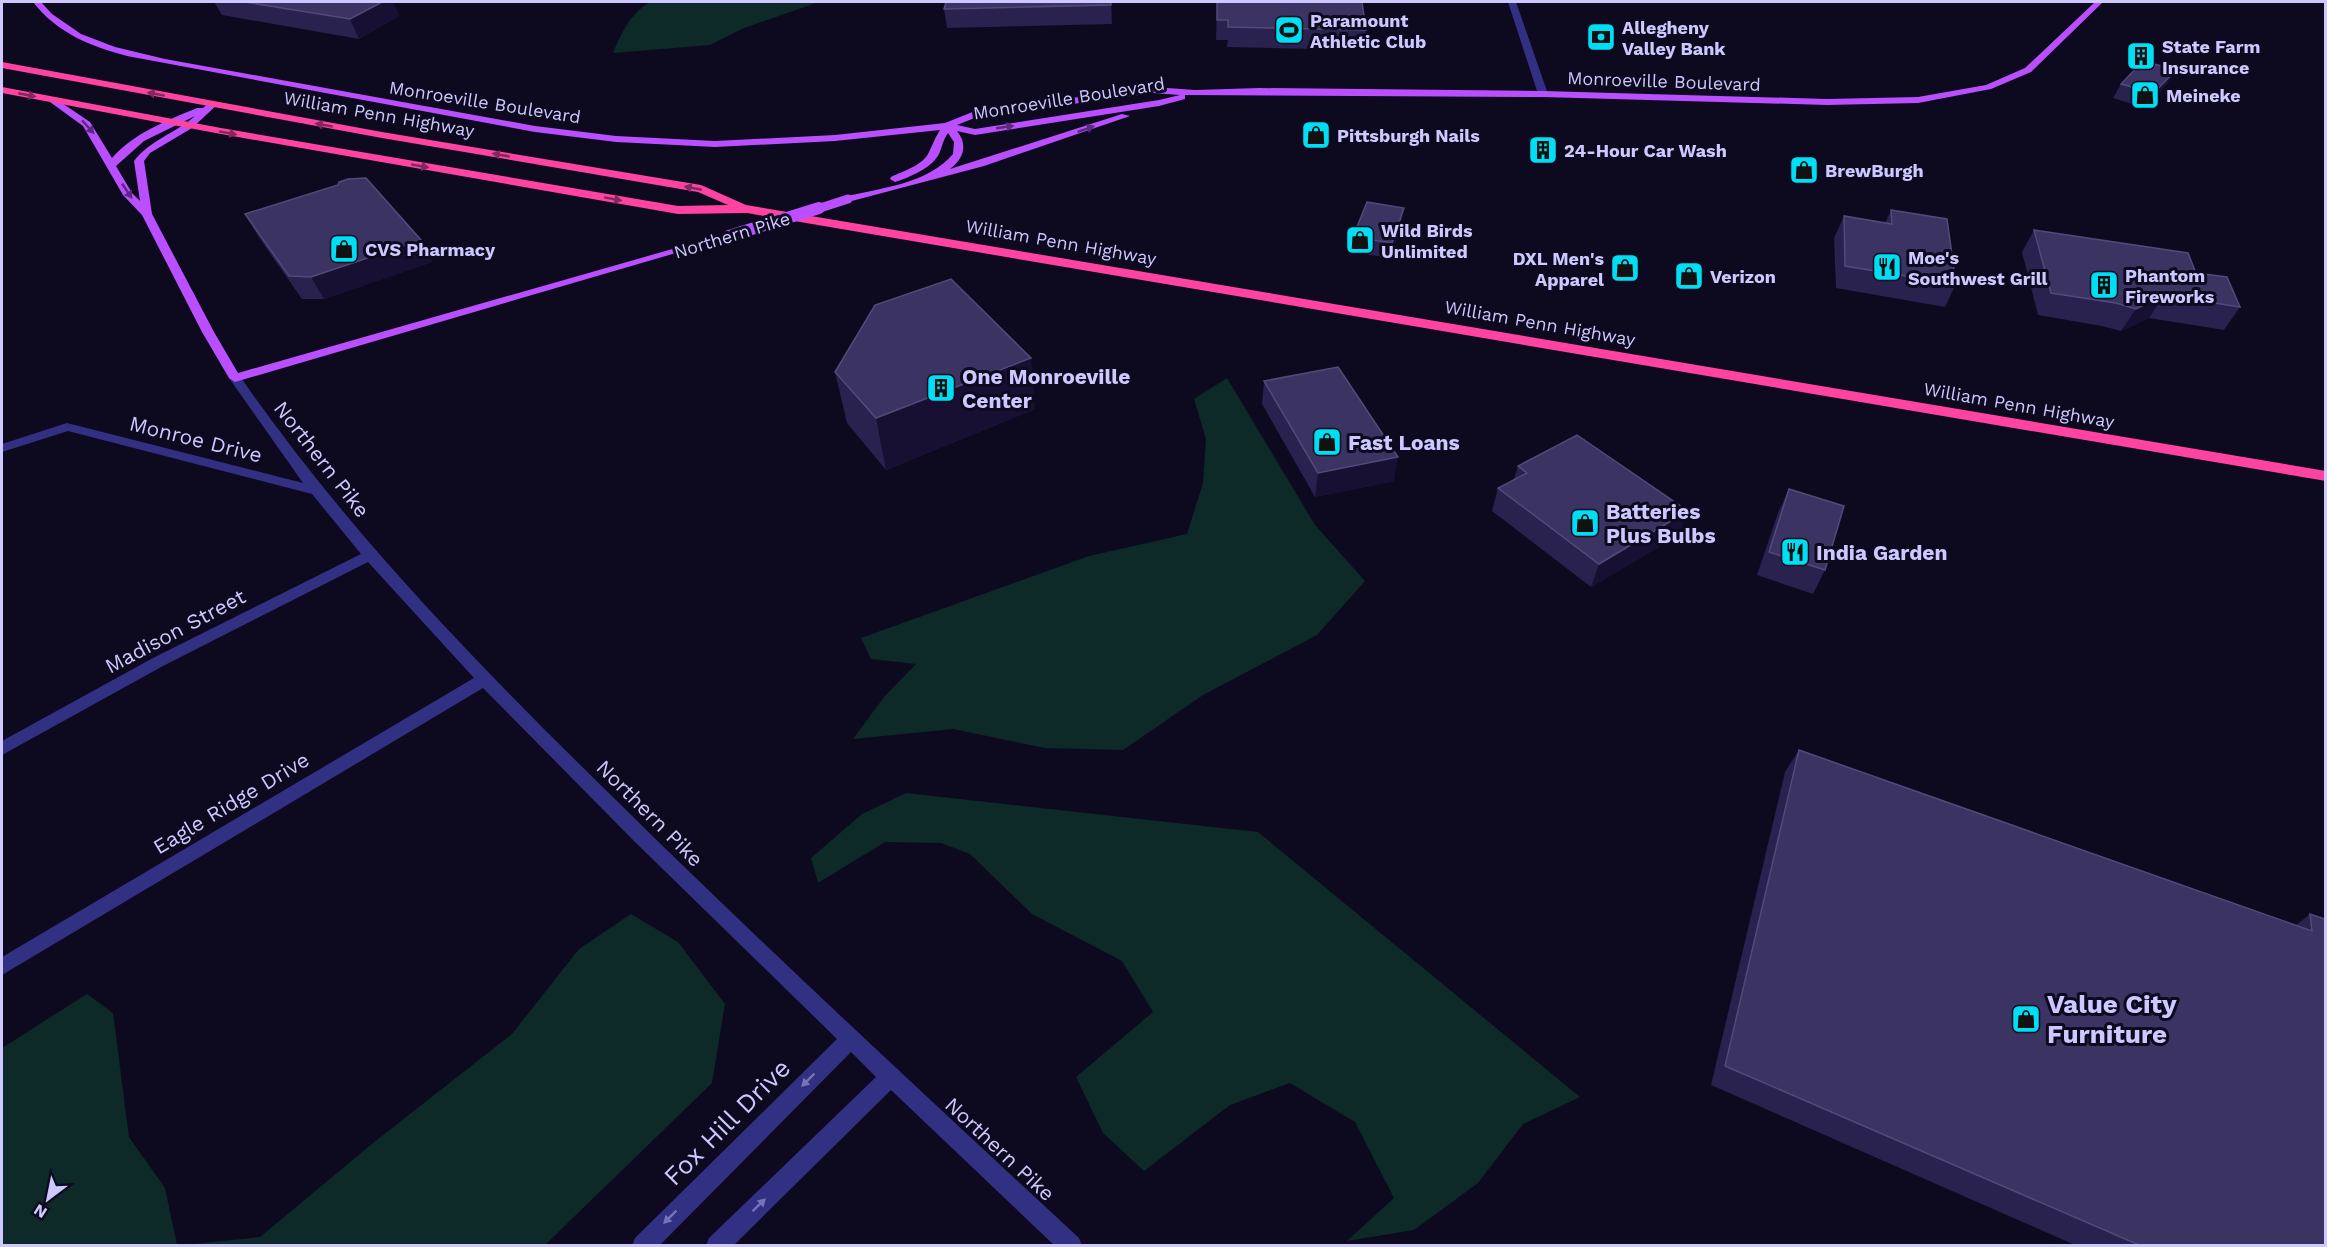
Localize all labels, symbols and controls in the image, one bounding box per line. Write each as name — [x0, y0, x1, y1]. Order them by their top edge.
place label: Paramount Athletic Club — [1310, 10, 1426, 52]
sports icon: Paramount Athletic Club — [1273, 14, 1305, 46]
place label: Allegheny Valley Bank — [1622, 17, 1726, 59]
bank icon: Allegheny Valley Bank — [1585, 21, 1617, 53]
place label: State Farm Insurance — [2162, 36, 2260, 78]
building icon: State Farm Insurance — [2125, 40, 2157, 72]
street label: Monroeville Boulevard — [1567, 67, 1761, 95]
street label: Monroeville Boulevard — [972, 72, 1166, 124]
street label: Monroeville Boulevard — [388, 76, 582, 128]
shop icon: Meineke — [2129, 79, 2161, 111]
place label: Meineke — [2166, 85, 2241, 106]
street label: William Penn Highway — [282, 87, 477, 141]
one-way arrow — [146, 89, 165, 98]
one-way arrow — [18, 91, 37, 100]
one-way arrow — [81, 119, 94, 134]
shop icon: Pittsburgh Nails — [1300, 119, 1332, 151]
one-way arrow — [315, 120, 334, 129]
one-way arrow — [996, 123, 1015, 132]
one-way arrow — [1078, 124, 1096, 134]
place label: Pittsburgh Nails — [1337, 125, 1480, 146]
one-way arrow — [219, 128, 238, 137]
building icon: 24-Hour Car Wash — [1527, 134, 1559, 166]
place label: 24-Hour Car Wash — [1564, 140, 1727, 161]
one-way arrow — [491, 151, 510, 160]
shop icon: BrewBurgh — [1788, 154, 1820, 186]
place label: BrewBurgh — [1825, 160, 1924, 181]
one-way arrow — [411, 162, 430, 171]
one-way arrow — [121, 182, 133, 198]
one-way arrow — [683, 183, 702, 192]
one-way arrow — [603, 195, 622, 204]
street label: Northern Pike — [671, 207, 793, 263]
street label: William Penn Highway — [964, 215, 1159, 269]
place label: Wild Birds Unlimited — [1381, 220, 1473, 262]
shop icon: Wild Birds Unlimited — [1344, 224, 1376, 256]
shop icon: CVS Pharmacy — [328, 233, 360, 265]
place label: CVS Pharmacy — [365, 239, 496, 260]
place label: Moe's Southwest Grill — [1908, 247, 2048, 289]
place label: DXL Men's Apparel — [1513, 248, 1604, 290]
restaurant icon: Moe's Southwest Grill — [1871, 251, 1903, 283]
shop icon: DXL Men's Apparel — [1609, 252, 1641, 284]
shop icon: Verizon — [1673, 260, 1705, 292]
place label: Phantom Fireworks — [2125, 265, 2215, 307]
place label: Verizon — [1710, 266, 1776, 287]
building icon: Phantom Fireworks — [2088, 269, 2120, 301]
street label: William Penn Highway — [1443, 296, 1638, 350]
place label: One Monroeville Center — [962, 364, 1130, 413]
building icon: One Monroeville Center — [925, 372, 957, 404]
street label: William Penn Highway — [1922, 378, 2117, 432]
street label: Northern Pike — [269, 396, 375, 522]
street label: Monroe Drive — [127, 410, 265, 468]
shop icon: Fast Loans — [1311, 426, 1343, 458]
place label: Fast Loans — [1348, 430, 1460, 455]
place label: Batteries Plus Bulbs — [1606, 499, 1716, 548]
shop icon: Batteries Plus Bulbs — [1569, 507, 1601, 539]
restaurant icon: India Garden — [1779, 536, 1811, 568]
place label: India Garden — [1816, 540, 1948, 565]
street label: Madison Street — [100, 583, 250, 679]
street label: Eagle Ridge Drive — [149, 747, 313, 859]
street label: Northern Pike — [591, 754, 709, 872]
place label: Value City Furniture — [2047, 989, 2177, 1049]
shop icon: Value City Furniture — [2010, 1003, 2042, 1035]
street label: Fox Hill Drive — [658, 1053, 796, 1191]
one-way arrow — [802, 1072, 816, 1086]
street label: Northern Pike — [940, 1092, 1060, 1206]
north arrow — [18, 1169, 78, 1229]
one-way arrow — [751, 1198, 765, 1212]
text: N — [30, 1200, 50, 1222]
one-way arrow — [662, 1210, 677, 1224]

